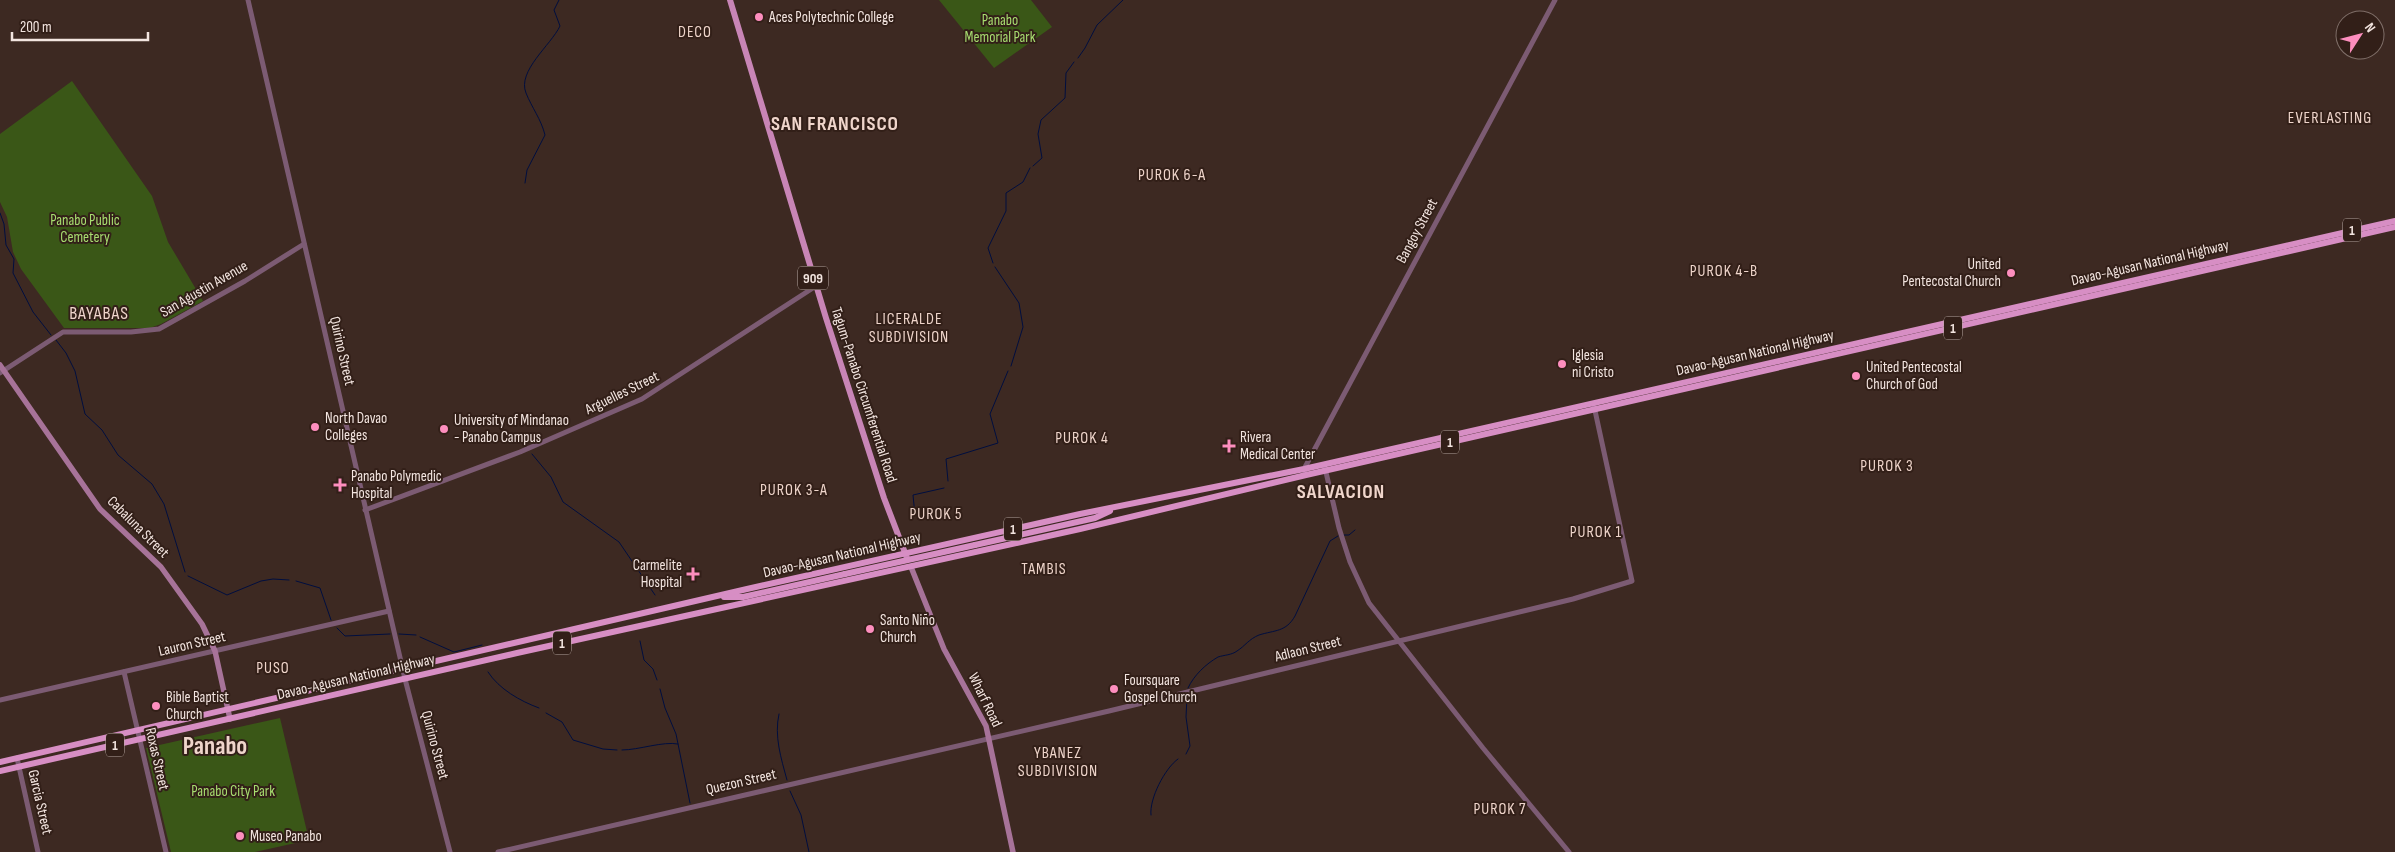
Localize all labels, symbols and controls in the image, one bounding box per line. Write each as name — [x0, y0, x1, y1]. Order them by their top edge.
place label: Aces Polytechnic College — [768, 8, 894, 27]
scale bar — [12, 10, 149, 42]
north arrow — [2335, 10, 2385, 60]
marker: Aces Polytechnic College — [753, 11, 765, 23]
park label: Panabo Memorial Park — [965, 11, 1036, 47]
text: 200 m — [20, 18, 52, 37]
text: N — [2361, 20, 2379, 36]
district label: DECO — [678, 23, 712, 42]
district label: EVERLASTING — [2288, 109, 2372, 128]
district label: SAN FRANCISCO — [771, 112, 899, 136]
district label: PUROK 6-A — [1138, 166, 1206, 185]
street label: Bangoy Street — [1392, 195, 1442, 267]
park label: Panabo Public Cemetery — [50, 211, 120, 247]
road number: 1 — [2343, 218, 2361, 242]
street label: Davao-Agusan National Highway — [2069, 236, 2231, 290]
place label: United Pentecostal Church — [1902, 255, 2001, 291]
street label: San Agustin Avenue — [157, 256, 251, 322]
district label: PUROK 4-B — [1690, 262, 1758, 281]
road number: 909 — [798, 266, 828, 290]
marker: United Pentecostal Church — [2005, 267, 2017, 279]
district label: BAYABAS — [69, 303, 129, 324]
street label: Tagum-Panabo Circumferential Road — [827, 305, 901, 485]
district label: LICERALDE SUBDIVISION — [869, 310, 949, 347]
street label: Quirino Street — [325, 315, 359, 388]
road number: 1 — [1944, 316, 1962, 339]
street label: Davao-Agusan National Highway — [1674, 326, 1836, 380]
place label: Iglesia ni Cristo — [1572, 346, 1614, 382]
marker: Iglesia ni Cristo — [1556, 358, 1568, 370]
place label: United Pentecostal Church of God — [1866, 358, 1962, 394]
street label: Arguelles Street — [581, 367, 662, 419]
marker: United Pentecostal Church of God — [1850, 370, 1862, 382]
place label: North Davao Colleges — [325, 409, 387, 445]
place label: University of Mindanao - Panabo Campus — [454, 411, 569, 447]
marker: North Davao Colleges — [309, 421, 321, 433]
marker: University of Mindanao - Panabo Campus — [438, 423, 450, 435]
place label: Rivera Medical Center — [1240, 428, 1316, 464]
district label: PUROK 4 — [1055, 429, 1109, 448]
road number: 1 — [1441, 431, 1459, 454]
marker: Rivera Medical Center — [1222, 439, 1236, 453]
district label: PUROK 3 — [1860, 457, 1914, 476]
place label: Panabo Polymedic Hospital — [351, 467, 442, 503]
marker: Panabo Polymedic Hospital — [333, 478, 347, 492]
district label: SALVACION — [1297, 480, 1385, 504]
district label: PUROK 3-A — [760, 481, 828, 500]
street label: Cabaluna Street — [103, 492, 173, 562]
district label: PUROK 5 — [909, 505, 963, 524]
road number: 1 — [1004, 518, 1022, 540]
district label: PUROK 1 — [1570, 523, 1622, 542]
street label: Davao-Agusan National Highway — [761, 528, 923, 582]
place label: Carmelite Hospital — [633, 556, 682, 592]
district label: TAMBIS — [1021, 560, 1067, 579]
marker: Carmelite Hospital — [686, 567, 700, 581]
place label: Santo Niño Church — [880, 611, 935, 647]
marker: Santo Niño Church — [864, 623, 876, 635]
street label: Lauron Street — [157, 627, 228, 661]
street label: Adlaon Street — [1272, 631, 1344, 667]
road number: 1 — [553, 632, 571, 654]
street label: Davao-Agusan National Highway — [275, 650, 437, 704]
district label: PUSO — [256, 659, 290, 678]
street label: Wharf Road — [964, 670, 1006, 730]
place label: Foursquare Gospel Church — [1124, 671, 1197, 707]
marker: Foursquare Gospel Church — [1108, 683, 1120, 695]
place label: Bible Baptist Church — [166, 688, 229, 724]
marker: Bible Baptist Church — [150, 700, 162, 712]
street label: Quirino Street — [417, 709, 453, 782]
street label: Roxas Street — [141, 726, 173, 792]
district label: Panabo — [183, 731, 247, 762]
road number: 1 — [106, 734, 124, 756]
district label: YBANEZ SUBDIVISION — [1018, 744, 1098, 781]
street label: Quezon Street — [704, 765, 778, 799]
street label: Garcia Street — [23, 768, 57, 837]
park label: Panabo City Park — [191, 782, 275, 801]
district label: PUROK 7 — [1473, 800, 1527, 819]
place label: Museo Panabo — [250, 827, 322, 846]
marker: Museo Panabo — [234, 830, 246, 842]

